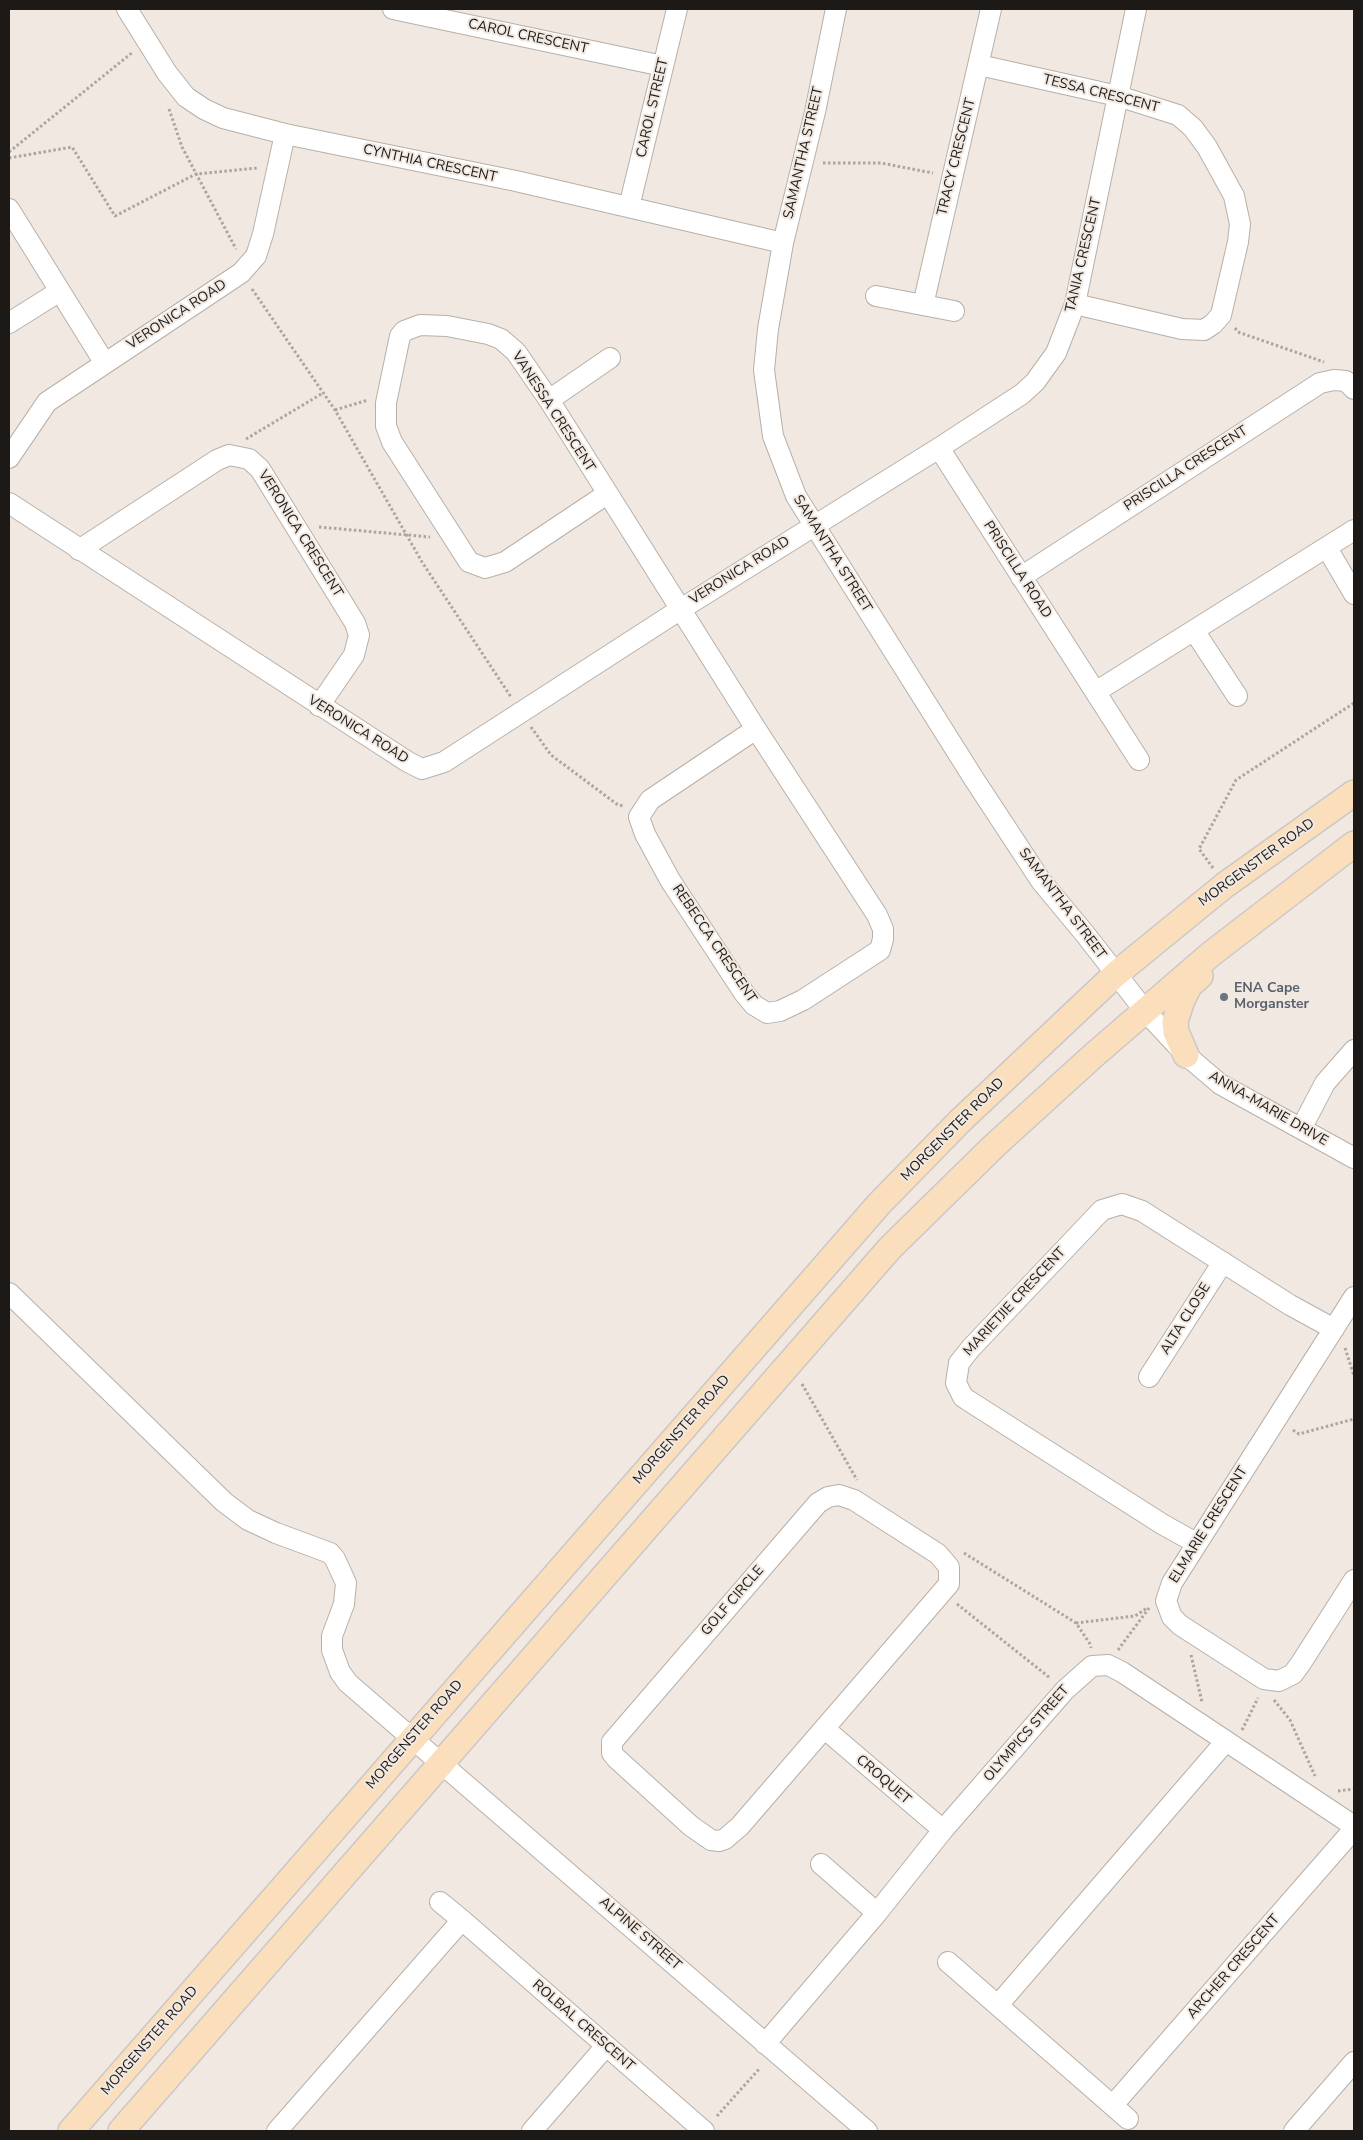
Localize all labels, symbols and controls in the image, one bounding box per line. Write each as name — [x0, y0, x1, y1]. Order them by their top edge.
street label: CAROL CRESCENT — [466, 16, 590, 58]
street label: CAROL STREET — [633, 57, 673, 159]
street label: TESSA CRESCENT — [1041, 71, 1161, 117]
street label: SAMANTHA STREET — [781, 85, 827, 221]
street label: TRACY CRESCENT — [934, 96, 980, 218]
street label: CYNTHIA CRESCENT — [362, 142, 498, 186]
street label: TANIA CRESCENT — [1063, 196, 1105, 314]
street label: VERONICA ROAD — [124, 277, 230, 353]
street label: VANESSA CRESCENT — [508, 349, 598, 475]
street label: PRISCILLA CRESCENT — [1121, 423, 1251, 515]
street label: VERONICA CRESCENT — [254, 467, 346, 601]
street label: SAMANTHA STREET — [789, 492, 875, 616]
street label: PRISCILLA ROAD — [979, 518, 1055, 622]
street label: VERONICA ROAD — [687, 533, 793, 609]
street label: VERONICA ROAD — [305, 692, 411, 768]
street label: MORGENSTER ROAD — [1196, 815, 1318, 911]
street label: SAMANTHA STREET — [1015, 845, 1109, 963]
street label: REBECCA CRESCENT — [668, 882, 760, 1006]
place label: ENA Cape Morganster — [1234, 981, 1309, 1014]
marker: ENA Cape Morganster — [1218, 991, 1230, 1003]
street label: ANNA-MARIE DRIVE — [1205, 1068, 1331, 1150]
street label: MORGENSTER ROAD — [898, 1075, 1008, 1185]
street label: MARIETJIE CRESCENT — [960, 1244, 1070, 1360]
street label: ALTA CLOSE — [1157, 1280, 1215, 1358]
street label: MORGENSTER ROAD — [630, 1372, 734, 1488]
street label: ELMARIE CRESCENT — [1166, 1464, 1252, 1586]
street label: GOLF CIRCLE — [698, 1563, 768, 1639]
street label: MORGENSTER ROAD — [363, 1677, 467, 1793]
street label: OLYMPICS STREET — [981, 1682, 1073, 1786]
street label: CROQUET — [852, 1752, 914, 1808]
street label: ALPINE STREET — [596, 1894, 684, 1974]
street label: ARCHER CRESCENT — [1184, 1911, 1284, 2023]
street label: ROLBAL CRESCENT — [528, 1977, 638, 2075]
street label: MORGENSTER ROAD — [98, 1983, 202, 2099]

